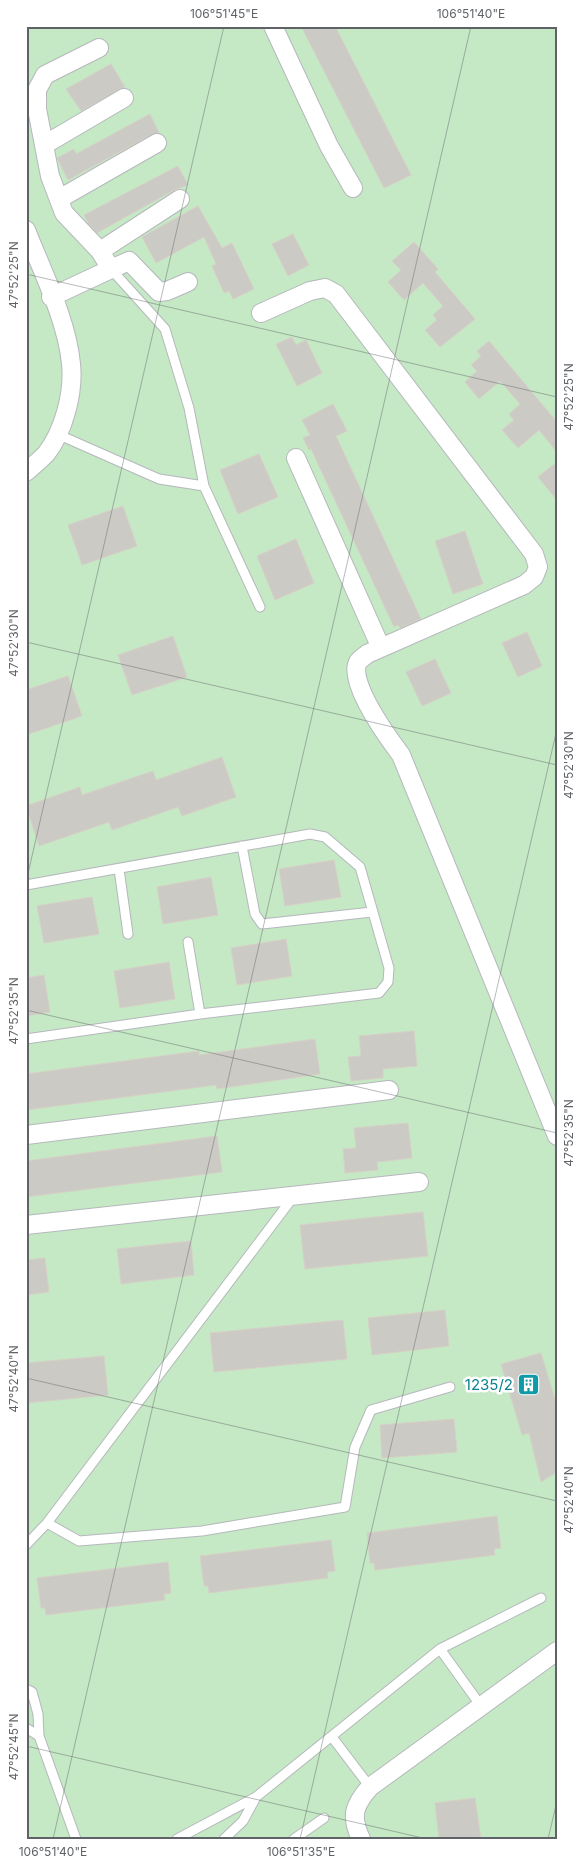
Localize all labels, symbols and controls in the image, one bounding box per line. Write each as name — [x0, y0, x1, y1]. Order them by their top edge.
text: 106°51'45"E — [190, 6, 258, 21]
text: 106°51'40"E — [437, 6, 505, 21]
text: 47°52'25"N — [6, 241, 21, 309]
text: 47°52'25"N — [561, 363, 576, 431]
text: 47°52'30"N — [6, 609, 21, 677]
text: 47°52'30"N — [561, 731, 576, 799]
text: 47°52'35"N — [6, 977, 21, 1045]
text: 47°52'35"N — [561, 1099, 576, 1167]
text: 47°52'40"N — [6, 1345, 21, 1413]
building icon: 1235/2 — [517, 1373, 541, 1397]
place label: 1235/2 — [465, 1375, 513, 1394]
text: 47°52'40"N — [561, 1466, 576, 1534]
text: 47°52'45"N — [6, 1713, 21, 1781]
text: 106°51'40"E — [19, 1844, 87, 1859]
text: 106°51'35"E — [267, 1844, 335, 1859]

